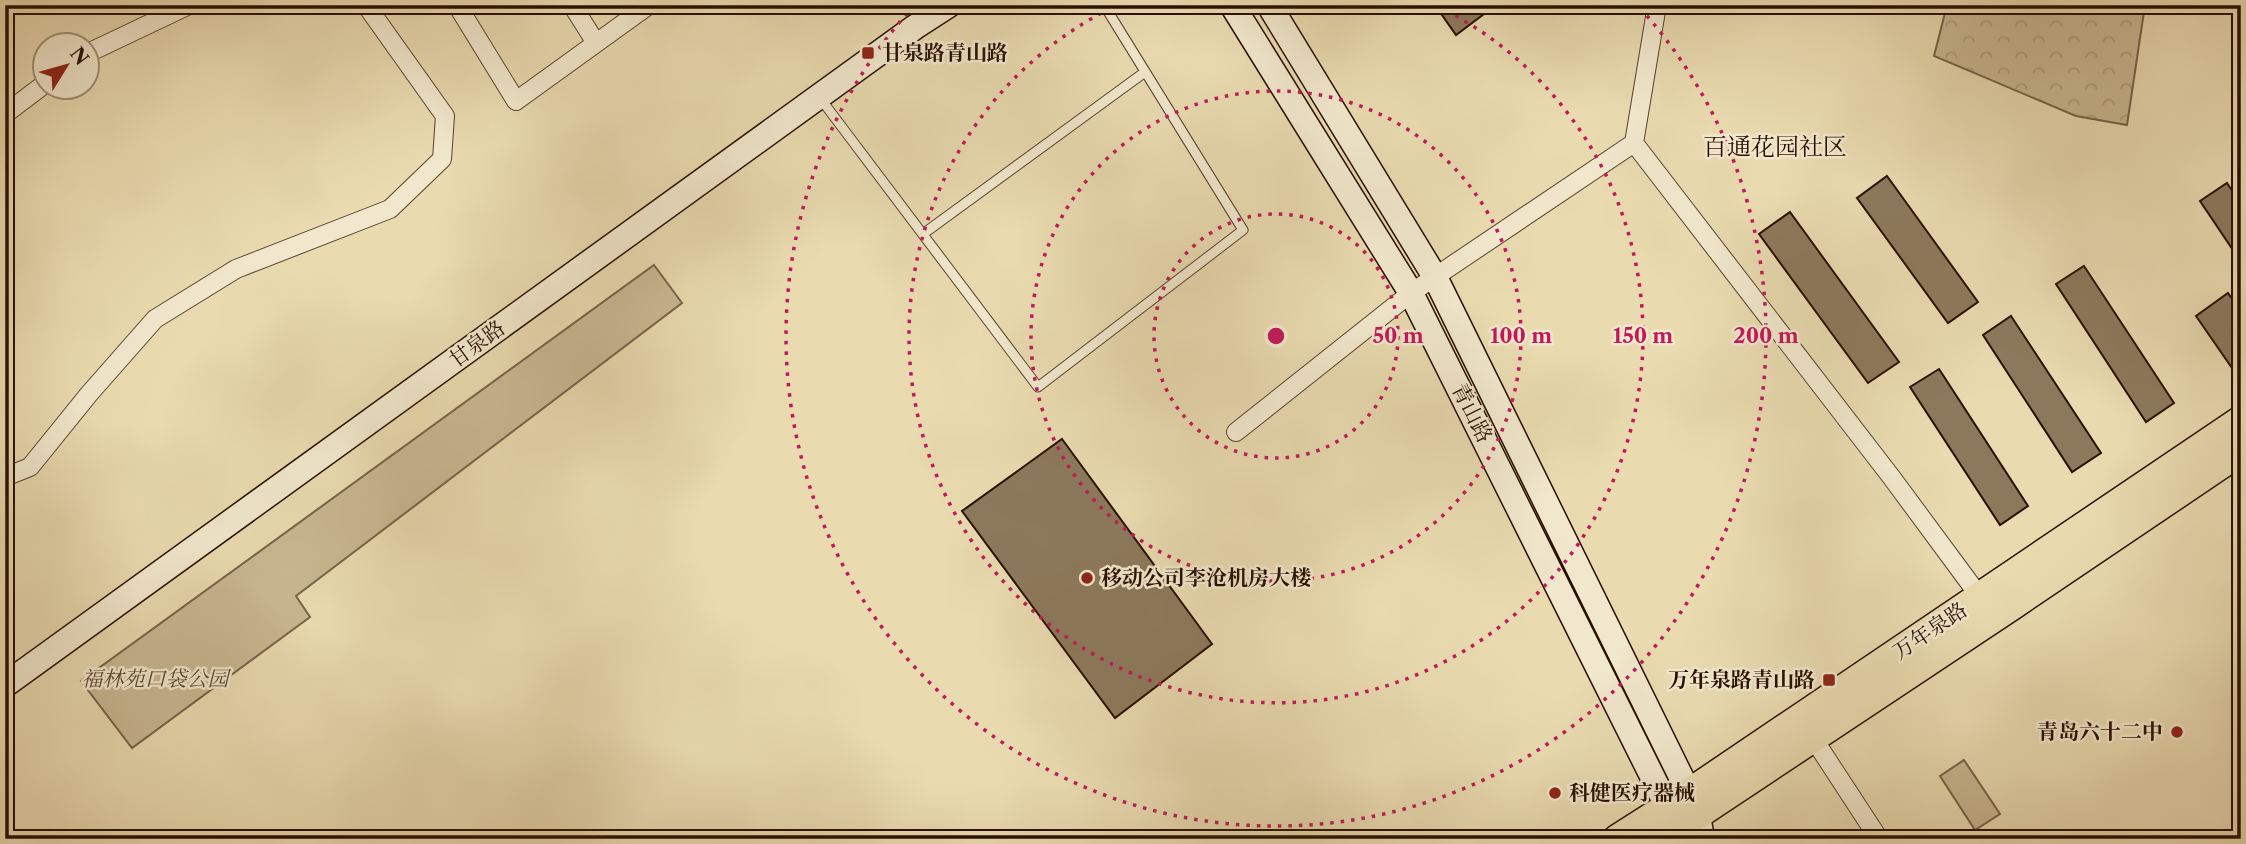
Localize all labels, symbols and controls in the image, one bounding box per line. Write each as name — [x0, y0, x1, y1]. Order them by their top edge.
north arrow — [32, 32, 102, 102]
place label: 甘泉路青山路 — [882, 40, 1008, 65]
text: N — [65, 43, 93, 70]
marker: 甘泉路青山路 — [860, 45, 876, 61]
district label: 百通花园社区 — [1703, 132, 1847, 161]
street label: 甘泉路 — [444, 315, 510, 372]
text: 50 m — [1372, 323, 1424, 348]
text: 100 m — [1490, 323, 1552, 348]
text: 150 m — [1613, 323, 1673, 348]
text: 200 m — [1733, 323, 1799, 348]
centre of rings — [1264, 324, 1288, 348]
street label: 青山路 — [1447, 379, 1498, 447]
place label: 移动公司李沧机房大楼 — [1101, 565, 1311, 590]
marker: 移动公司李沧机房大楼 — [1079, 570, 1095, 586]
street label: 万年泉路 — [1888, 597, 1972, 664]
park label: 福林苑口袋公园 — [82, 666, 231, 691]
place label: 万年泉路青山路 — [1668, 667, 1815, 692]
marker: 万年泉路青山路 — [1821, 672, 1837, 688]
place label: 青岛六十二中 — [2037, 719, 2163, 744]
marker: 青岛六十二中 — [2169, 724, 2185, 740]
place label: 科健医疗器械 — [1569, 780, 1695, 805]
marker: 科健医疗器械 — [1547, 785, 1563, 801]

